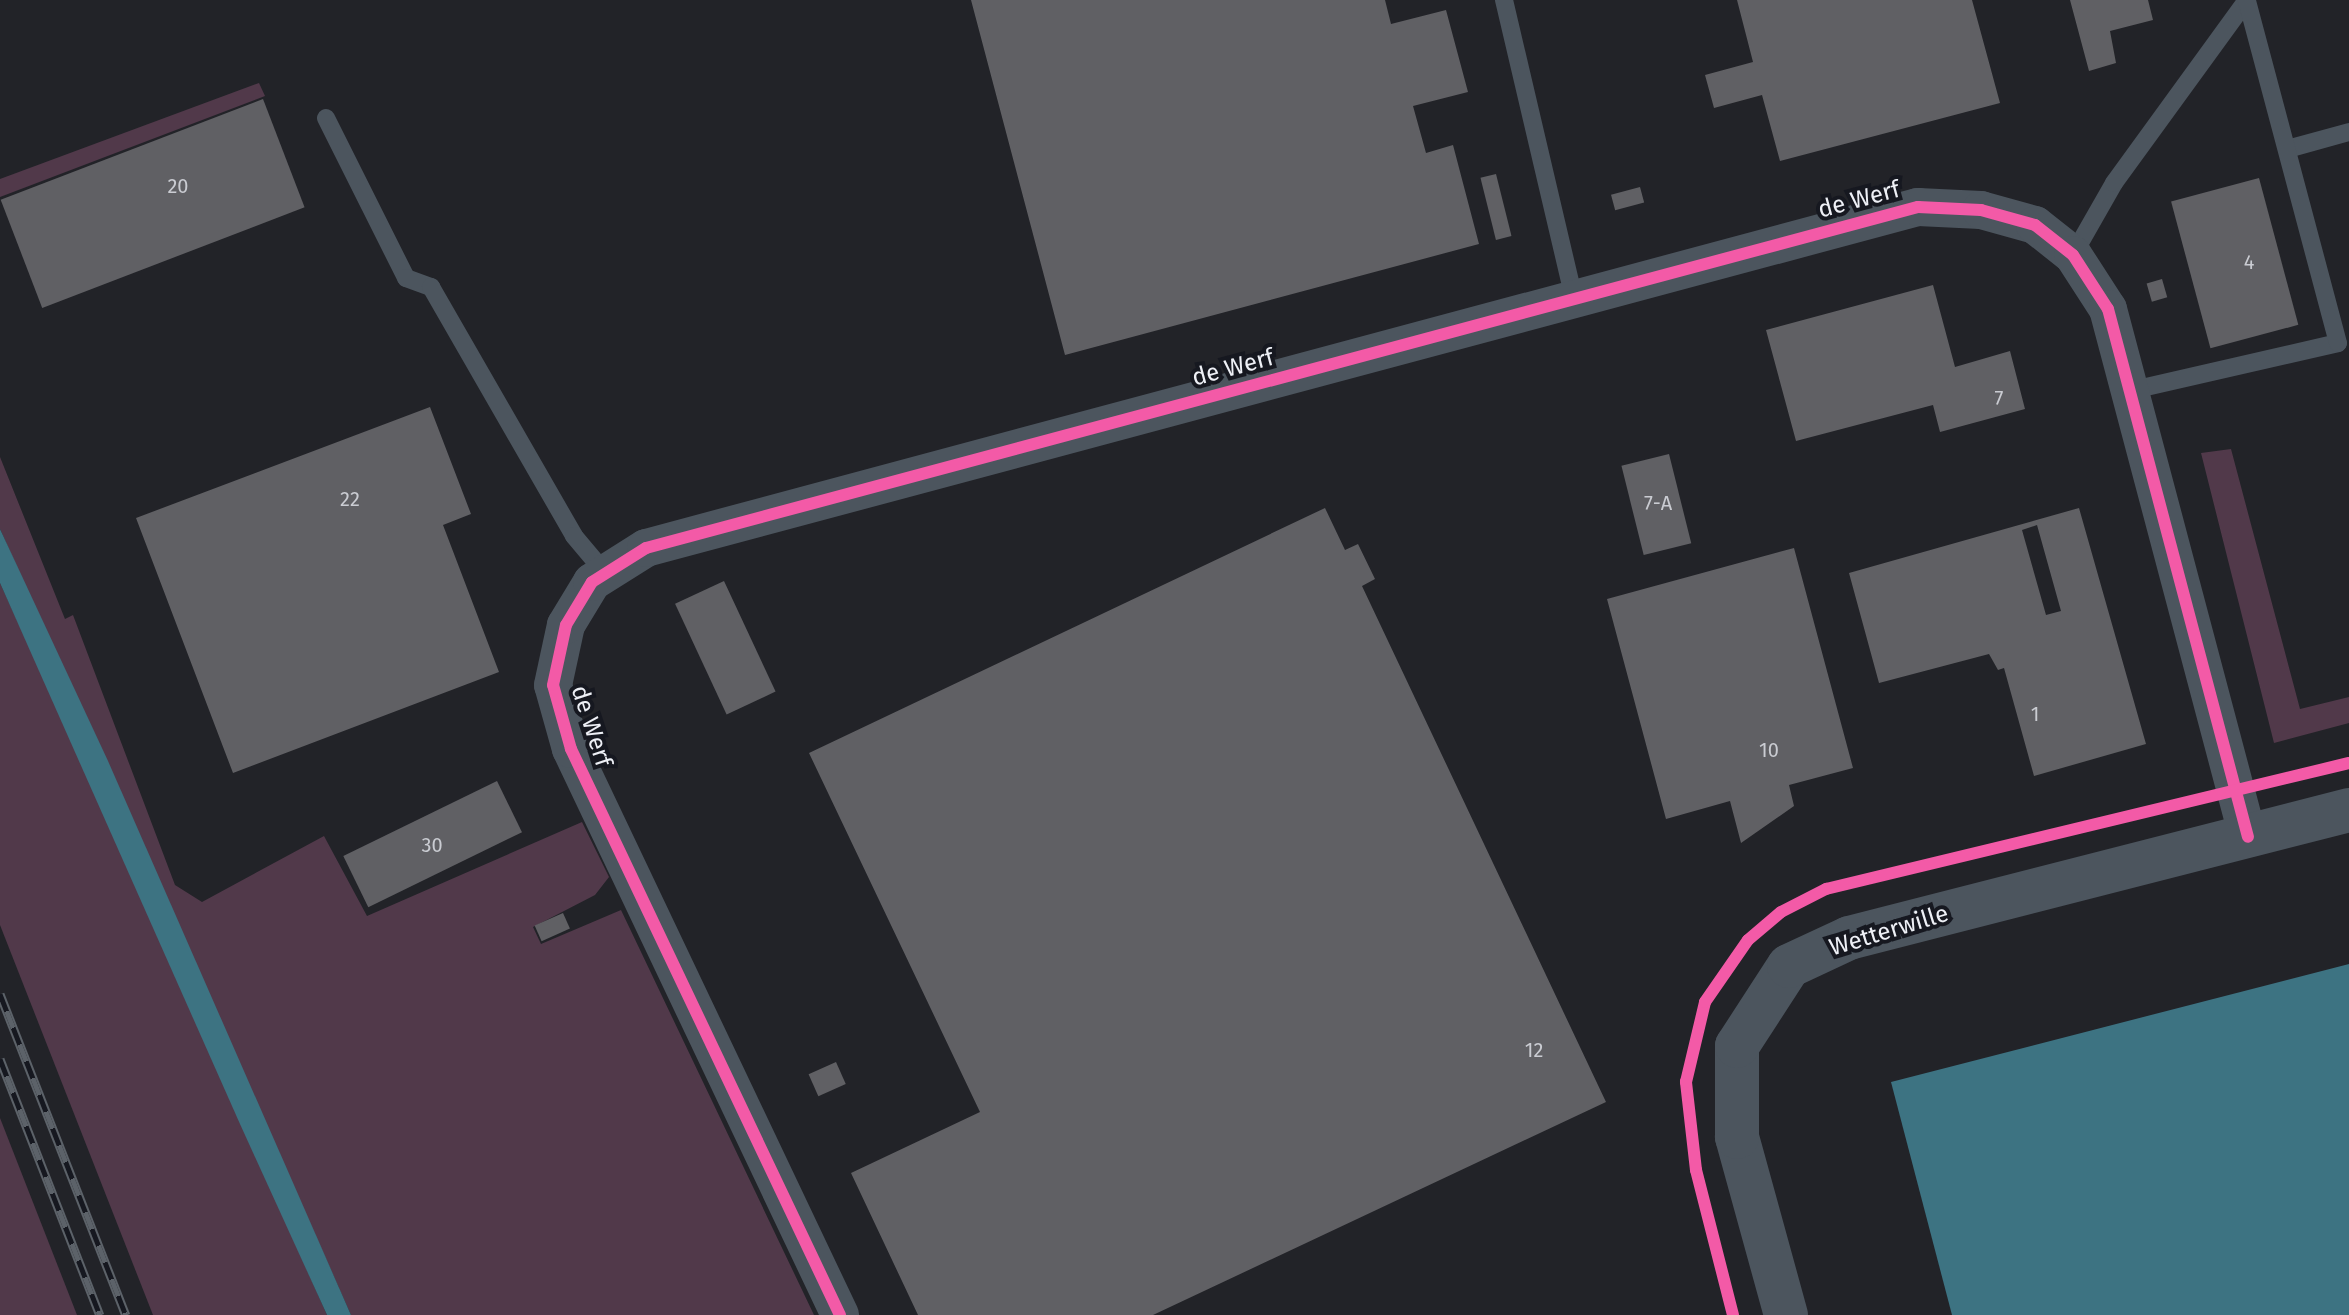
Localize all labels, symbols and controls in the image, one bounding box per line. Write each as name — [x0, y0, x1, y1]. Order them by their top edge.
house number: 20 — [167, 174, 189, 198]
street label: de Werf — [1815, 175, 1903, 225]
house number: 4 — [2244, 250, 2254, 274]
street label: de Werf — [1189, 343, 1277, 393]
house number: 7 — [1995, 386, 2003, 410]
house number: 22 — [340, 487, 360, 511]
house number: 7-A — [1644, 491, 1672, 515]
street label: de Werf — [564, 682, 618, 770]
house number: 1 — [2031, 702, 2039, 726]
house number: 10 — [1759, 738, 1779, 762]
house number: 30 — [421, 833, 443, 857]
street label: Wetterwille — [1826, 899, 1952, 963]
house number: 12 — [1525, 1038, 1543, 1062]

